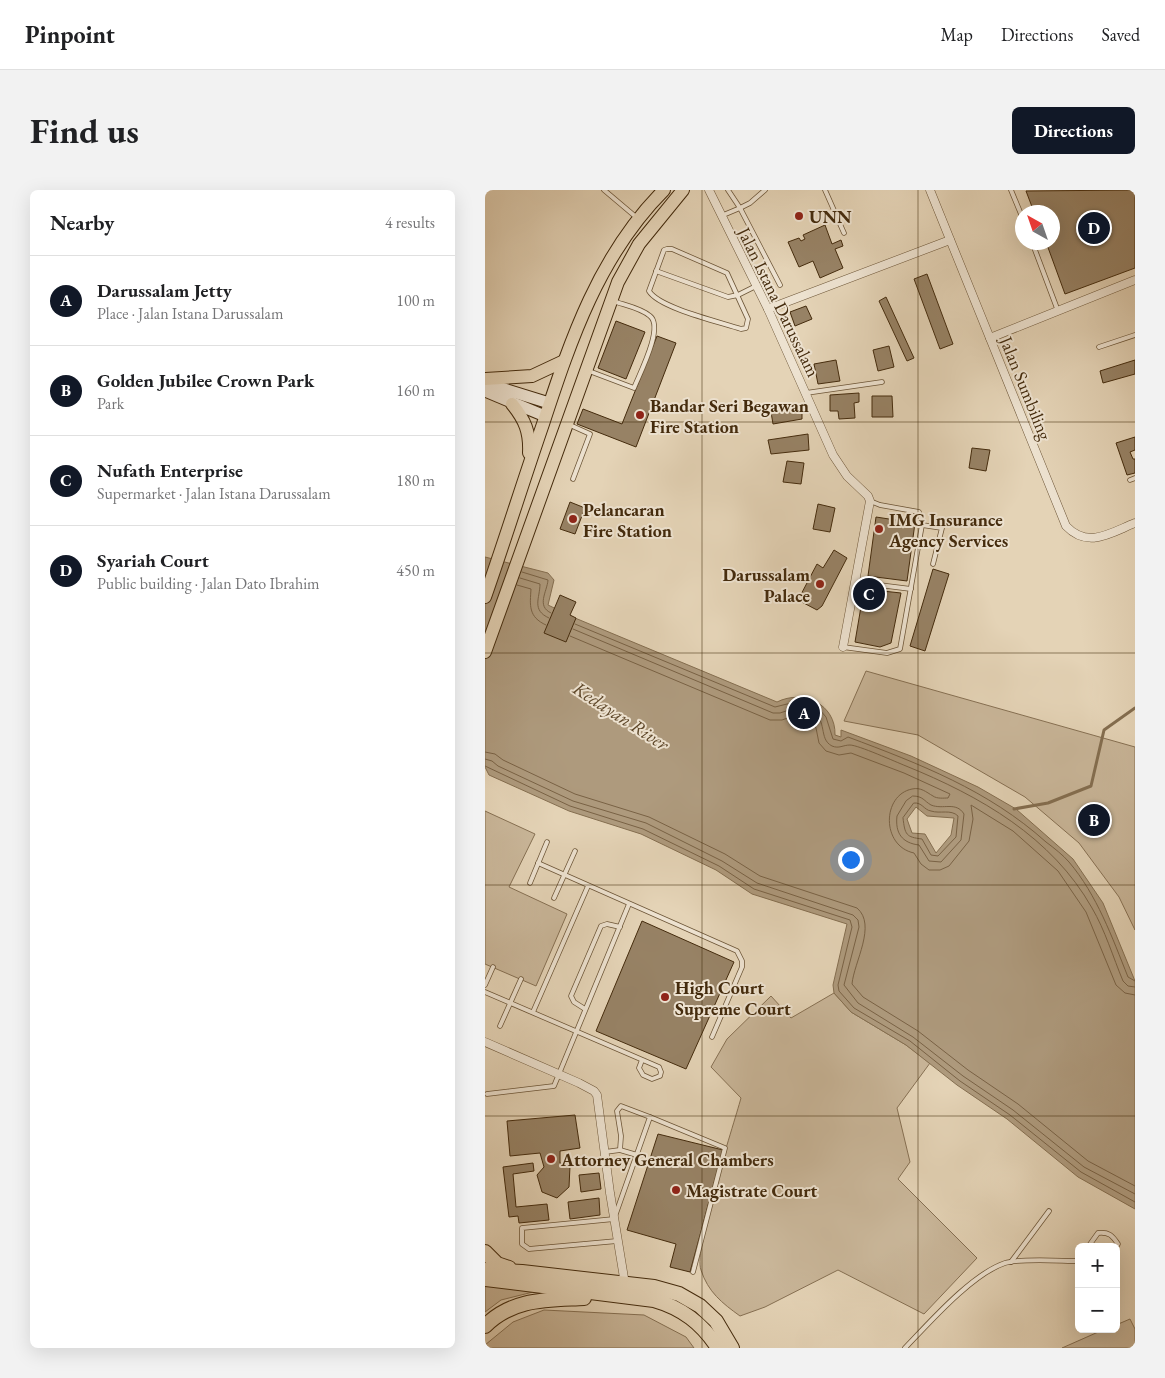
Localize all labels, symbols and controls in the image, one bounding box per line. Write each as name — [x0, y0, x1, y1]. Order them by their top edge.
text: Pinpoint — [25, 19, 115, 50]
text: Map — [941, 23, 973, 46]
text: Directions — [1001, 23, 1073, 46]
text: Saved — [1101, 23, 1140, 46]
button: Directions — [1012, 107, 1135, 154]
text: Find us — [30, 108, 139, 153]
place label: UNN — [809, 205, 852, 228]
north arrow — [1015, 205, 1060, 250]
text: Nearby — [50, 209, 114, 236]
pin: D — [1078, 209, 1110, 247]
marker: UNN — [793, 210, 805, 222]
text: 4 results — [385, 212, 435, 233]
street label: Jalan Istana Darussalam — [732, 222, 825, 381]
text: Darussalam Jetty — [97, 278, 232, 303]
text: A — [60, 290, 72, 311]
text: 100 m — [396, 290, 435, 311]
text: Place · Jalan Istana Darussalam — [97, 303, 283, 324]
street label: Jalan Sumbiling — [994, 331, 1057, 443]
text: Golden Jubilee Crown Park — [97, 368, 314, 393]
text: B — [61, 380, 71, 401]
text: 160 m — [396, 380, 435, 401]
text: Park — [97, 393, 124, 414]
place label: Bandar Seri Begawan Fire Station — [650, 394, 809, 438]
marker: Bandar Seri Begawan Fire Station — [634, 409, 646, 421]
text: Nufath Enterprise — [97, 458, 243, 483]
text: C — [60, 470, 72, 491]
text: 180 m — [396, 470, 435, 491]
text: Supermarket · Jalan Istana Darussalam — [97, 483, 331, 504]
place label: Pelancaran Fire Station — [583, 498, 672, 542]
place label: IMG Insurance Agency Services — [888, 508, 1008, 552]
marker: Pelancaran Fire Station — [567, 513, 579, 525]
marker: IMG Insurance Agency Services — [873, 523, 885, 535]
text: Syariah Court — [97, 548, 209, 573]
text: D — [60, 560, 72, 581]
text: 450 m — [396, 560, 435, 581]
place label: Darussalam Palace — [723, 563, 810, 607]
text: Public building · Jalan Dato Ibrahim — [97, 573, 320, 594]
pin: C — [853, 575, 885, 613]
marker: Darussalam Palace — [814, 578, 826, 590]
water label: Kedayan River — [568, 675, 674, 757]
pin: A — [788, 694, 820, 732]
pin: B — [1078, 801, 1110, 839]
your location — [838, 847, 864, 873]
place label: High Court Supreme Court — [675, 976, 791, 1020]
marker: High Court Supreme Court — [659, 991, 671, 1003]
place label: Attorney General Chambers — [560, 1148, 774, 1171]
marker: Attorney General Chambers — [545, 1153, 557, 1165]
place label: Magistrate Court — [686, 1179, 818, 1202]
marker: Magistrate Court — [670, 1184, 682, 1196]
map controls — [1075, 1243, 1120, 1333]
button: + — [1075, 1243, 1120, 1288]
button: − — [1075, 1288, 1120, 1333]

